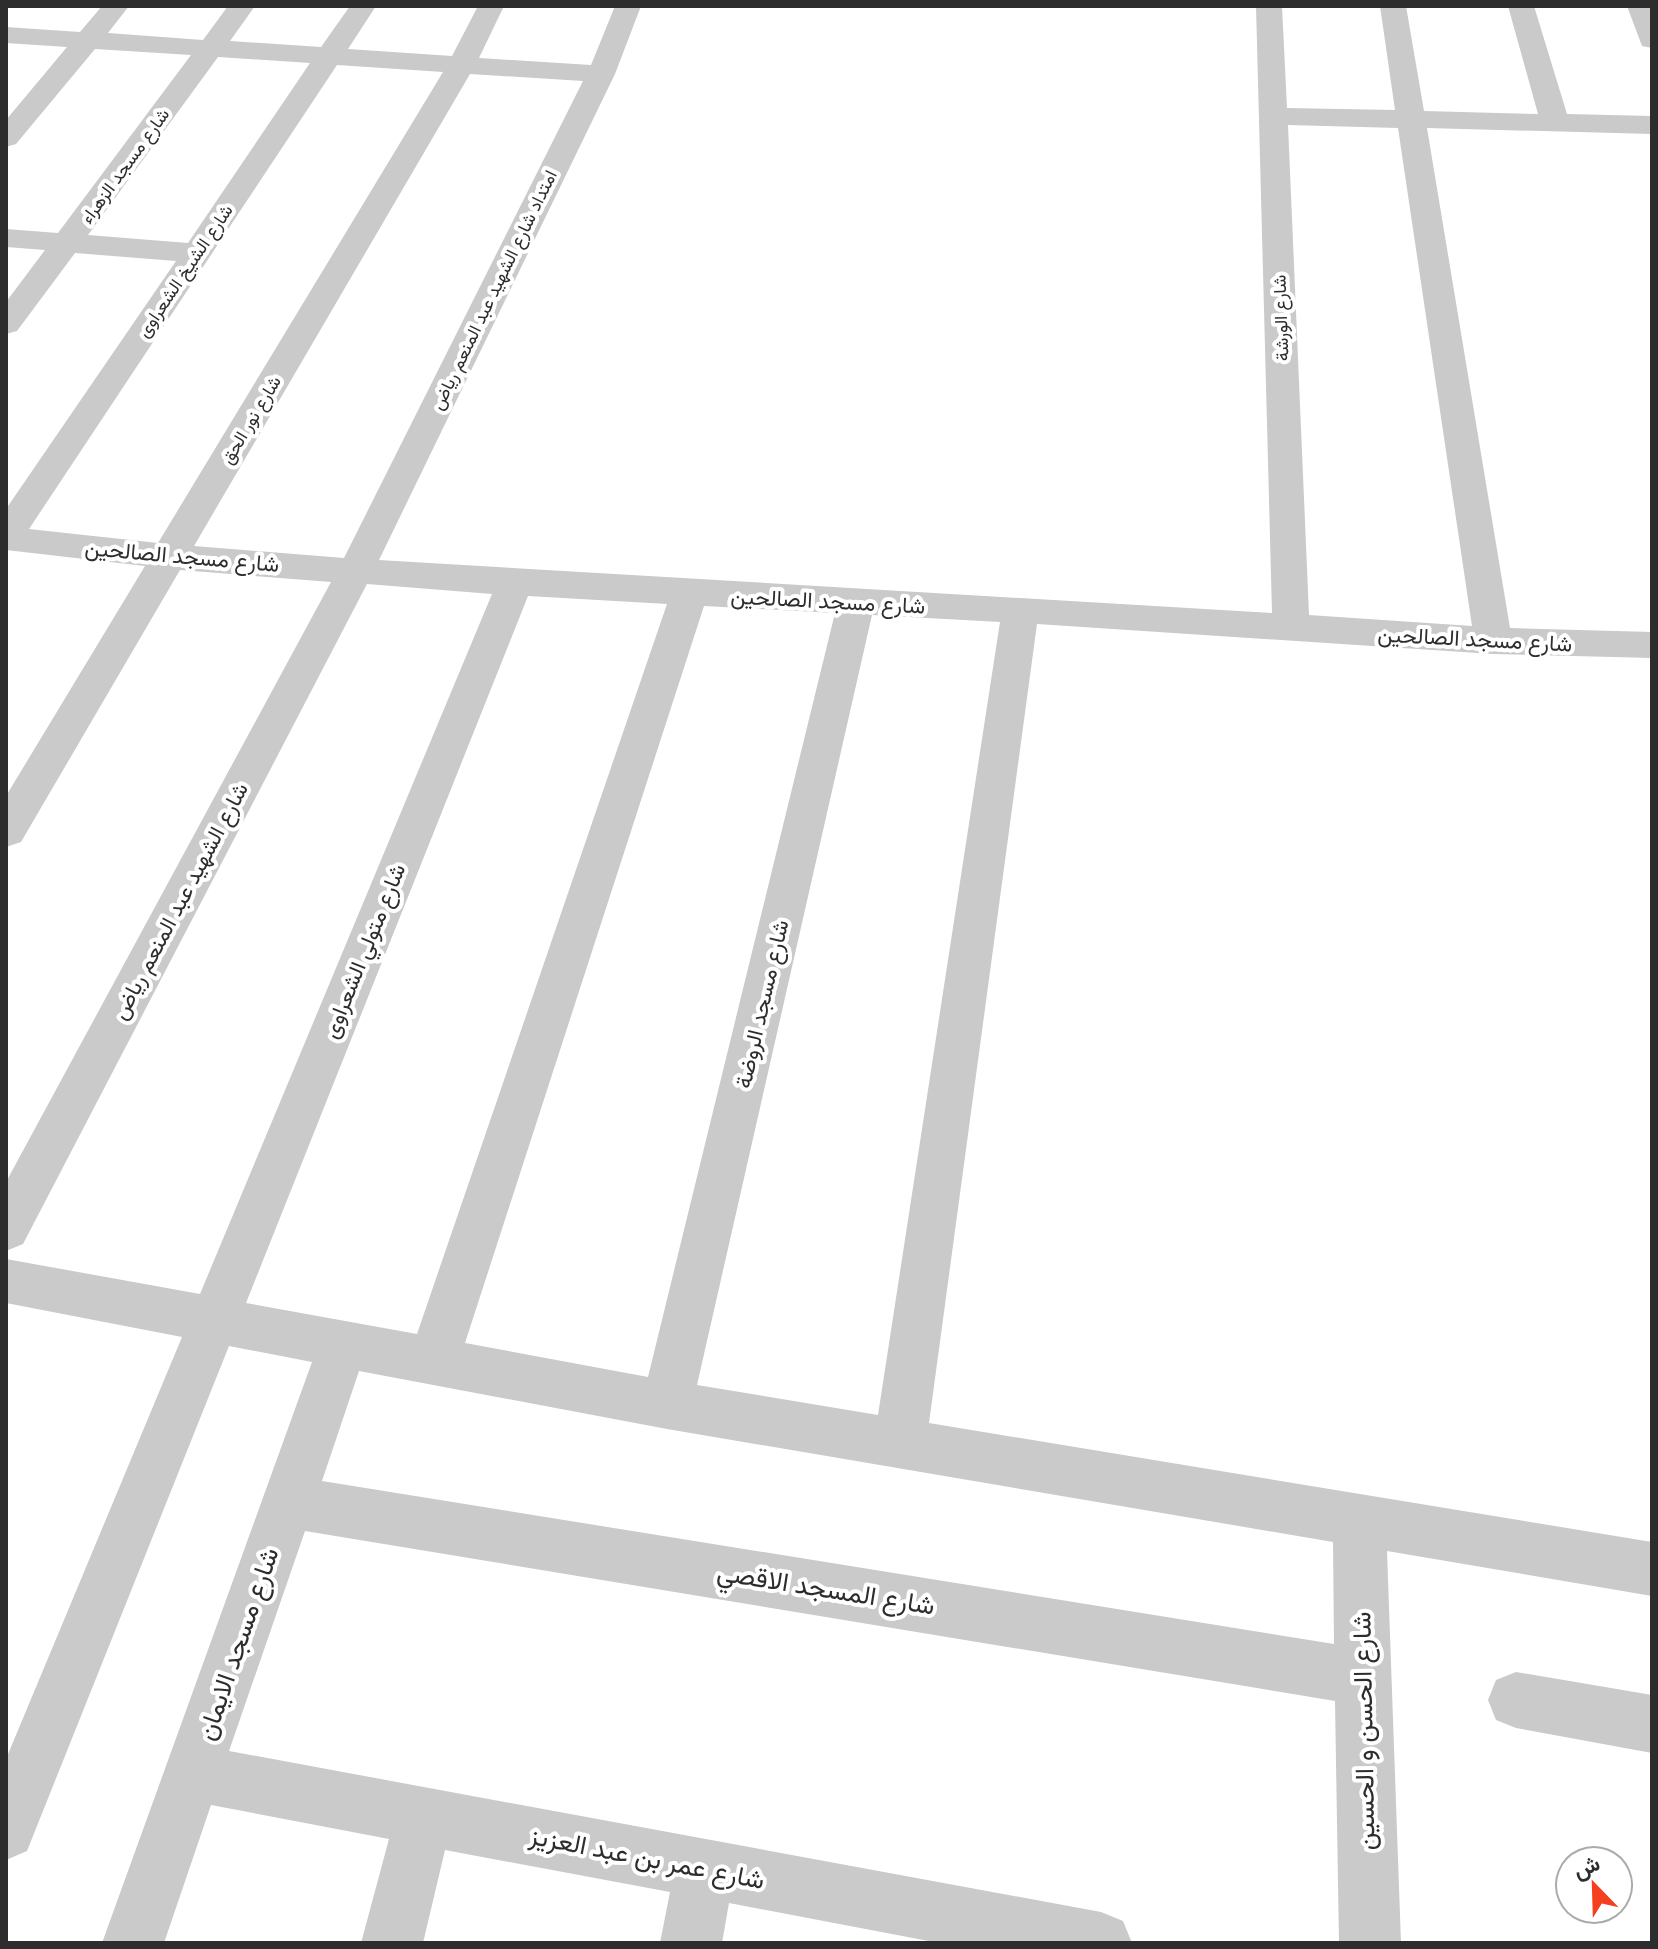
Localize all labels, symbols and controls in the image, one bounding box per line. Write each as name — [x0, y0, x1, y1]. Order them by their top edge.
street label: شارع مسجد الزهراء — [76, 104, 175, 228]
street label: امتداد شارع الشهيد عبد المنعم رياض — [426, 167, 563, 414]
street label: شارع الشيخ الشعراوى — [132, 200, 238, 342]
street label: شارع الورشة — [1268, 274, 1295, 362]
street label: شارع نور الحق — [216, 372, 287, 469]
street label: شارع مسجد الصالحين — [84, 534, 280, 579]
street label: شارع مسجد الصالحين — [730, 582, 926, 621]
street label: شارع مسجد الصالحين — [1377, 620, 1573, 659]
street label: شارع الشهيد عبد المنعم رياض — [106, 778, 255, 1025]
street label: شارع متولي الشعراوى — [317, 860, 416, 1044]
street label: شارع مسجد الروضة — [729, 917, 795, 1091]
street label: شارع مسجد الايمان — [191, 1544, 287, 1745]
street label: شارع المسجد الاقصي — [714, 1556, 937, 1626]
street label: شارع الحسن و الحسين — [1346, 1611, 1384, 1851]
street label: شارع عمر بن عبد العزيز — [526, 1820, 767, 1898]
north arrow — [1554, 1845, 1634, 1925]
text: ش — [1569, 1849, 1604, 1885]

